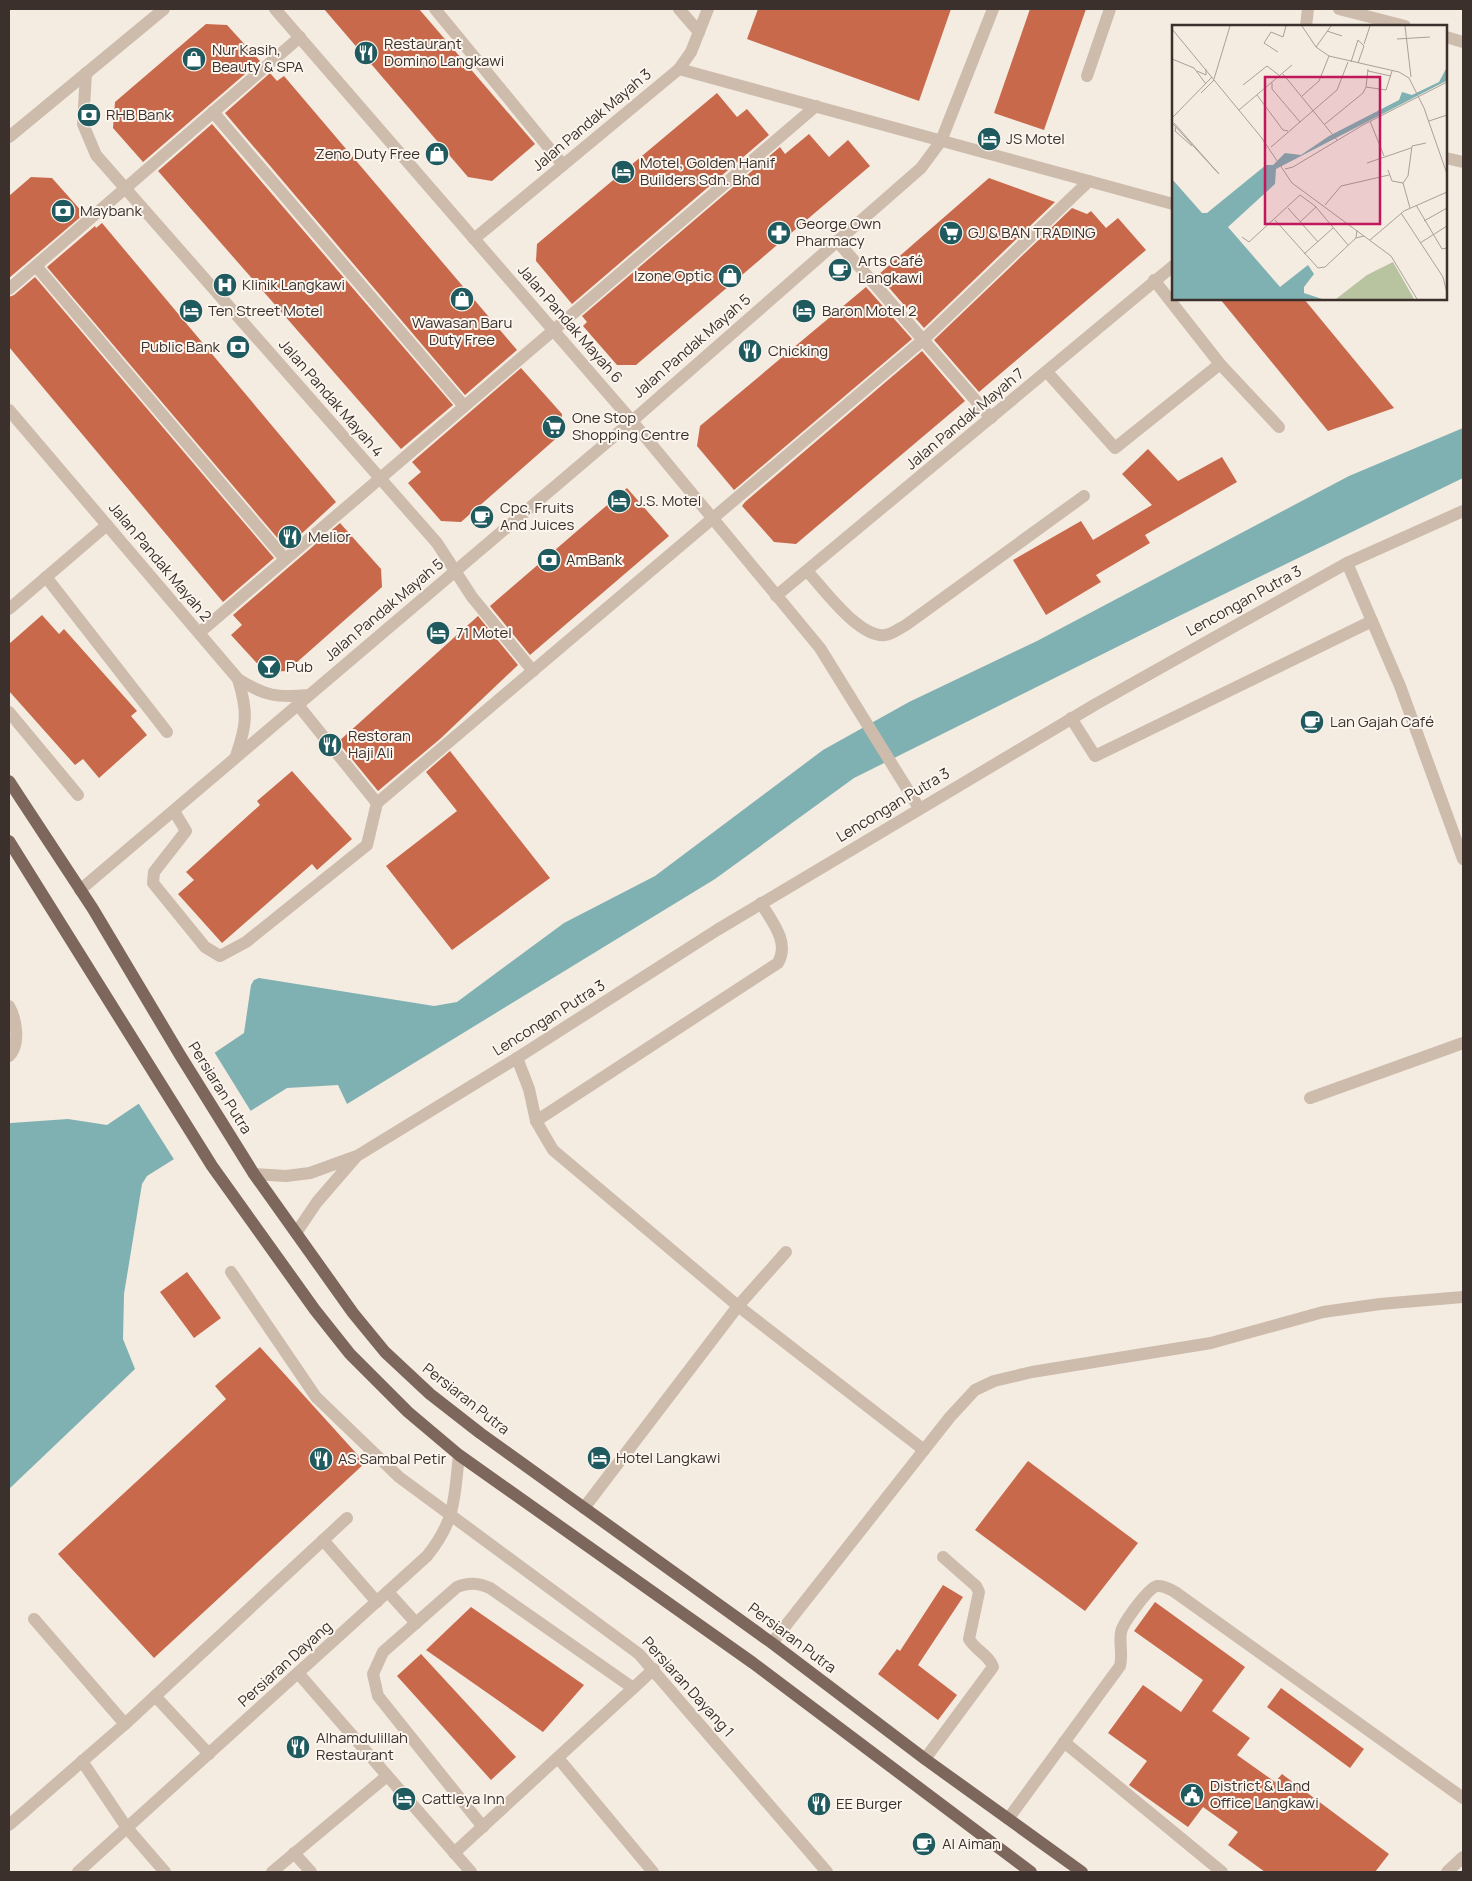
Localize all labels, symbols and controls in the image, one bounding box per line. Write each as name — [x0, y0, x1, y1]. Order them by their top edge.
inset map — [1172, 25, 1447, 300]
place label: Restaurant Domino Langkawi — [384, 33, 504, 71]
place label: Nur Kasih, Beauty & SPA — [212, 39, 304, 77]
restaurant icon: Restaurant Domino Langkawi — [353, 40, 379, 66]
shop icon: Nur Kasih, Beauty & SPA — [181, 46, 207, 72]
street label: Jalan Pandak Mayah 3 — [528, 64, 656, 176]
bank icon: RHB Bank — [76, 102, 102, 128]
place label: RHB Bank — [106, 104, 172, 125]
hotel icon: JS Motel — [976, 126, 1002, 152]
place label: JS Motel — [1006, 128, 1065, 149]
shop icon: Zeno Duty Free — [424, 141, 450, 167]
place label: Zeno Duty Free — [315, 143, 420, 164]
place label: Motel, Golden Hanif Builders Sdn. Bhd — [640, 152, 776, 190]
hotel icon: Motel, Golden Hanif Builders Sdn. Bhd — [610, 159, 636, 185]
bank icon: Maybank — [50, 198, 76, 224]
place label: Maybank — [80, 200, 143, 221]
place label: George Own Pharmacy — [796, 213, 881, 251]
pharmacy icon: George Own Pharmacy — [766, 220, 792, 246]
supermarket icon: GJ & BAN TRADING — [938, 220, 964, 246]
place label: GJ & BAN TRADING — [968, 222, 1096, 243]
place label: Arts Café Langkawi — [858, 250, 923, 288]
cafe icon: Arts Café Langkawi — [827, 257, 853, 283]
street label: Jalan Pandak Mayah 6 — [513, 260, 628, 387]
shop icon: Izone Optic — [717, 263, 743, 289]
place label: Izone Optic — [634, 265, 712, 286]
hospital icon: Klinik Langkawi — [212, 272, 238, 298]
place label: Klinik Langkawi — [242, 274, 345, 295]
shop icon: Wawasan Baru Duty Free — [449, 286, 475, 312]
street label: Jalan Pandak Mayah 5 — [628, 289, 755, 403]
hotel icon: Ten Street Motel — [178, 298, 204, 324]
hotel icon: Baron Motel 2 — [791, 298, 817, 324]
place label: Ten Street Motel — [208, 300, 323, 321]
place label: Baron Motel 2 — [822, 300, 917, 321]
place label: Wawasan Baru Duty Free — [412, 312, 512, 350]
bank icon: Public Bank — [225, 334, 251, 360]
street label: Jalan Pandak Mayah 4 — [274, 334, 389, 461]
place label: Public Bank — [141, 336, 221, 357]
restaurant icon: Chicking — [737, 338, 763, 364]
place label: Chicking — [768, 340, 828, 361]
street label: Jalan Pandak Mayah 7 — [901, 363, 1028, 474]
place label: One Stop Shopping Centre — [572, 407, 690, 445]
supermarket icon: One Stop Shopping Centre — [541, 414, 567, 440]
hotel icon: J.S. Motel — [606, 488, 632, 514]
place label: J.S. Motel — [636, 490, 701, 511]
place label: Cpc, Fruits And Juices — [500, 497, 574, 535]
street label: Jalan Pandak Mayah 2 — [104, 498, 216, 626]
cafe icon: Cpc, Fruits And Juices — [469, 504, 495, 530]
restaurant icon: Melior — [277, 524, 303, 550]
place label: Melior — [308, 526, 351, 547]
bank icon: AmBank — [536, 547, 562, 573]
place label: AmBank — [566, 549, 623, 570]
street label: Jalan Pandak Mayah 5 — [320, 553, 448, 666]
street label: Lencongan Putra 3 — [1182, 560, 1305, 641]
hotel icon: 71 Motel — [425, 620, 451, 646]
place label: 71 Motel — [456, 622, 512, 643]
bar icon: Pub — [256, 654, 282, 680]
place label: Pub — [286, 656, 313, 677]
cafe icon: Lan Gajah Café — [1299, 709, 1325, 735]
place label: Lan Gajah Café — [1330, 711, 1434, 732]
place label: Restoran Haji Ali — [348, 725, 411, 763]
restaurant icon: Restoran Haji Ali — [317, 732, 343, 758]
street label: Lencongan Putra 3 — [832, 762, 953, 847]
street label: Lencongan Putra 3 — [489, 975, 609, 1061]
street label: Persiaran Putra — [184, 1037, 257, 1138]
street label: Persiaran Putra — [418, 1358, 514, 1439]
hotel icon: Hotel Langkawi — [586, 1445, 612, 1471]
restaurant icon: AS Sambal Petir — [308, 1446, 334, 1472]
place label: Hotel Langkawi — [616, 1447, 720, 1468]
place label: AS Sambal Petir — [338, 1448, 447, 1469]
street label: Persiaran Putra — [744, 1598, 841, 1678]
street label: Persiaran Dayang — [233, 1616, 336, 1711]
street label: Persiaran Dayang 1 — [638, 1632, 739, 1741]
place label: Alhamdulillah Restaurant — [316, 1727, 408, 1765]
restaurant icon: Alhamdulillah Restaurant — [285, 1734, 311, 1760]
place label: District & Land Office Langkawi — [1210, 1775, 1319, 1813]
public building icon: District & Land Office Langkawi — [1179, 1782, 1205, 1808]
hotel icon: Cattleya Inn — [391, 1786, 417, 1812]
place label: Cattleya Inn — [422, 1788, 505, 1809]
restaurant icon: EE Burger — [806, 1791, 832, 1817]
place label: EE Burger — [836, 1793, 903, 1814]
cafe icon: Al Aiman — [911, 1831, 937, 1857]
place label: Al Aiman — [942, 1833, 1001, 1854]

